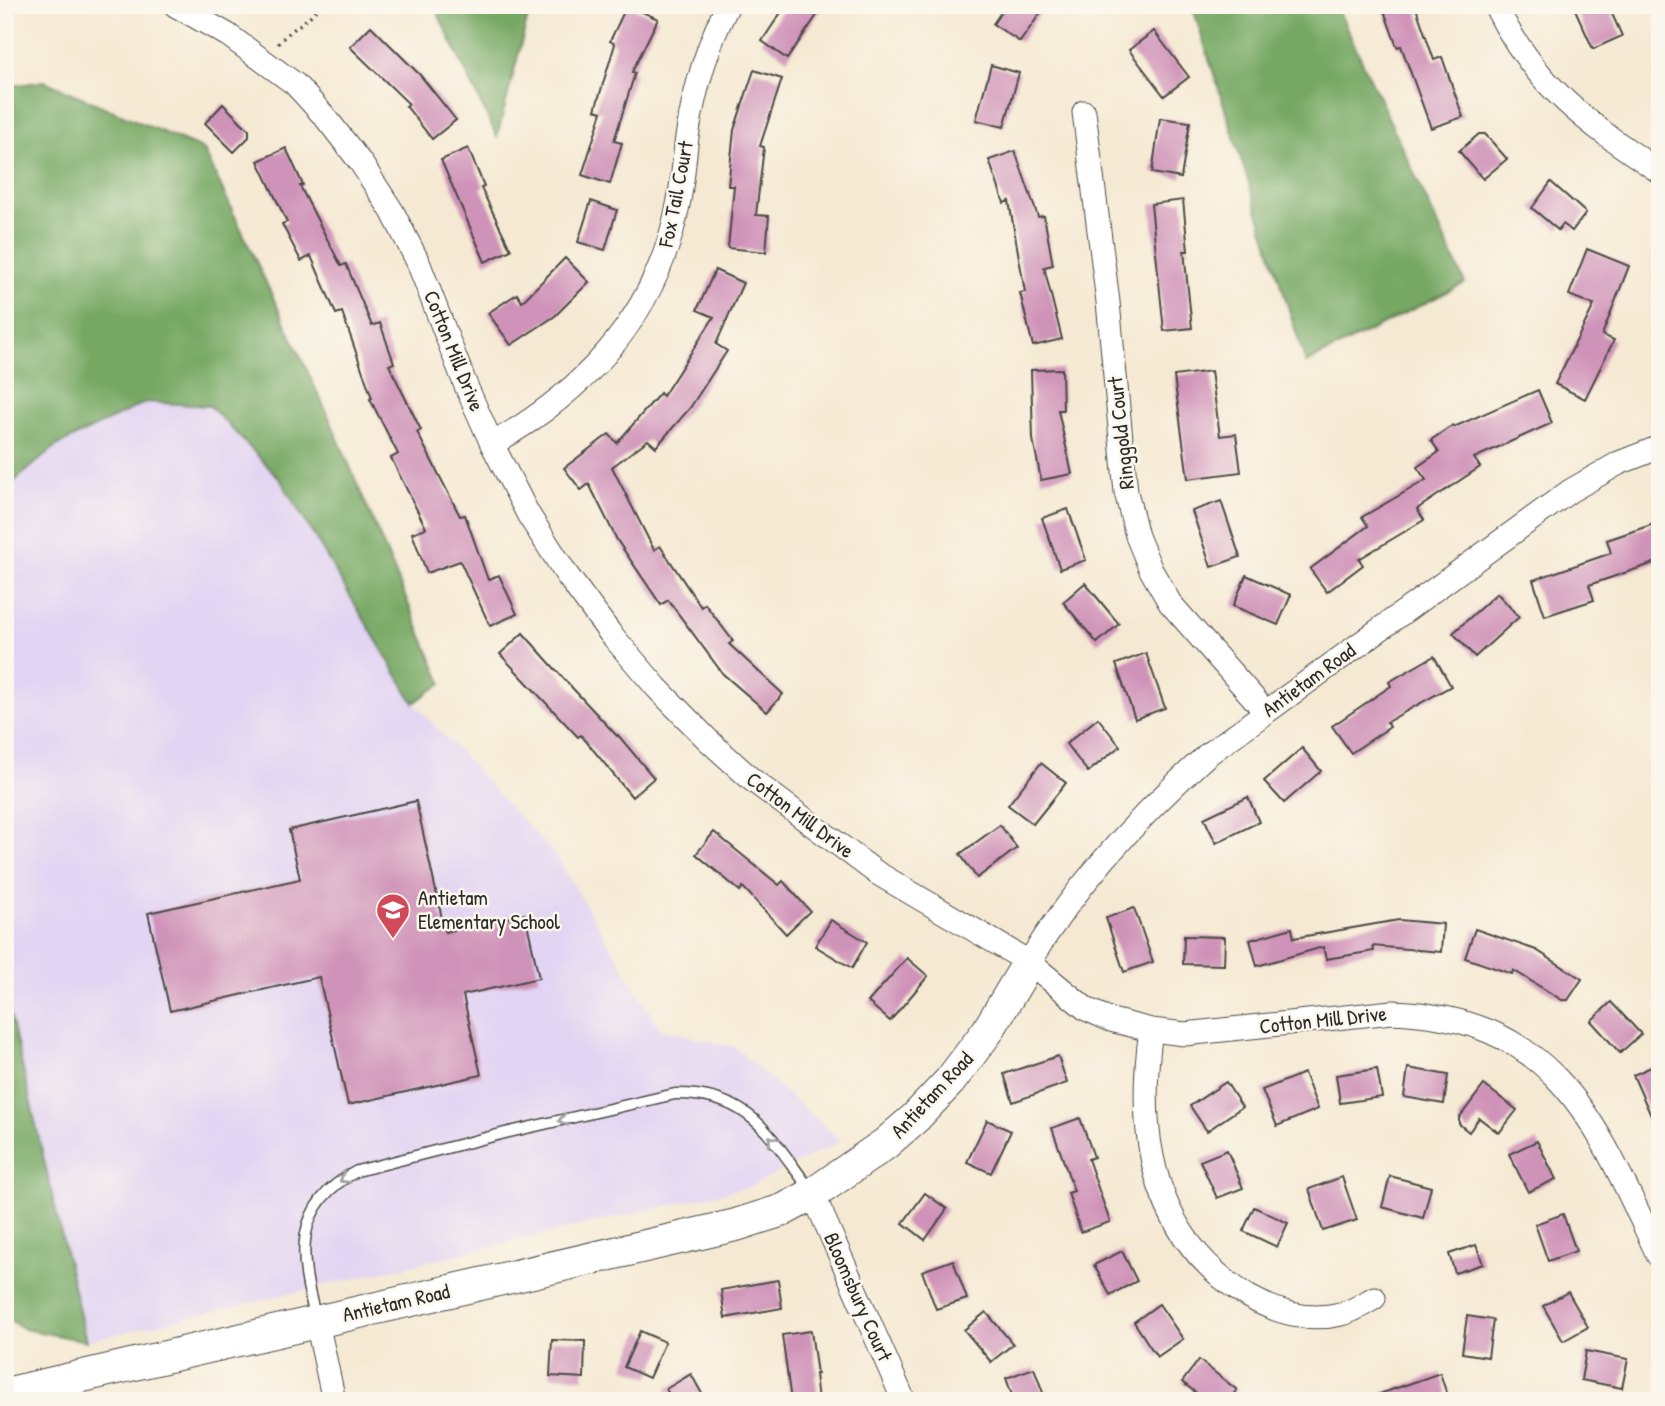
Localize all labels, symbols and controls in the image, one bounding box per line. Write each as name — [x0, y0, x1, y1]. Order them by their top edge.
street label: Fox Tail Court — [651, 138, 700, 250]
street label: Cotton Mill Drive — [417, 286, 492, 415]
street label: Ringgold Court — [1100, 374, 1141, 491]
street label: Antietam Road — [1256, 636, 1361, 723]
street label: Cotton Mill Drive — [741, 765, 860, 865]
place label: Antietam Elementary School — [418, 883, 560, 936]
school or university icon: Antietam Elementary School — [374, 891, 412, 940]
street label: Cotton Mill Drive — [1258, 998, 1388, 1041]
street label: Antietam Road — [884, 1045, 979, 1144]
one-way arrow — [557, 1112, 569, 1126]
one-way arrow — [767, 1135, 780, 1147]
one-way arrow — [339, 1170, 352, 1183]
street label: Bloomsbury Court — [817, 1228, 900, 1366]
street label: Antietam Road — [340, 1276, 452, 1329]

